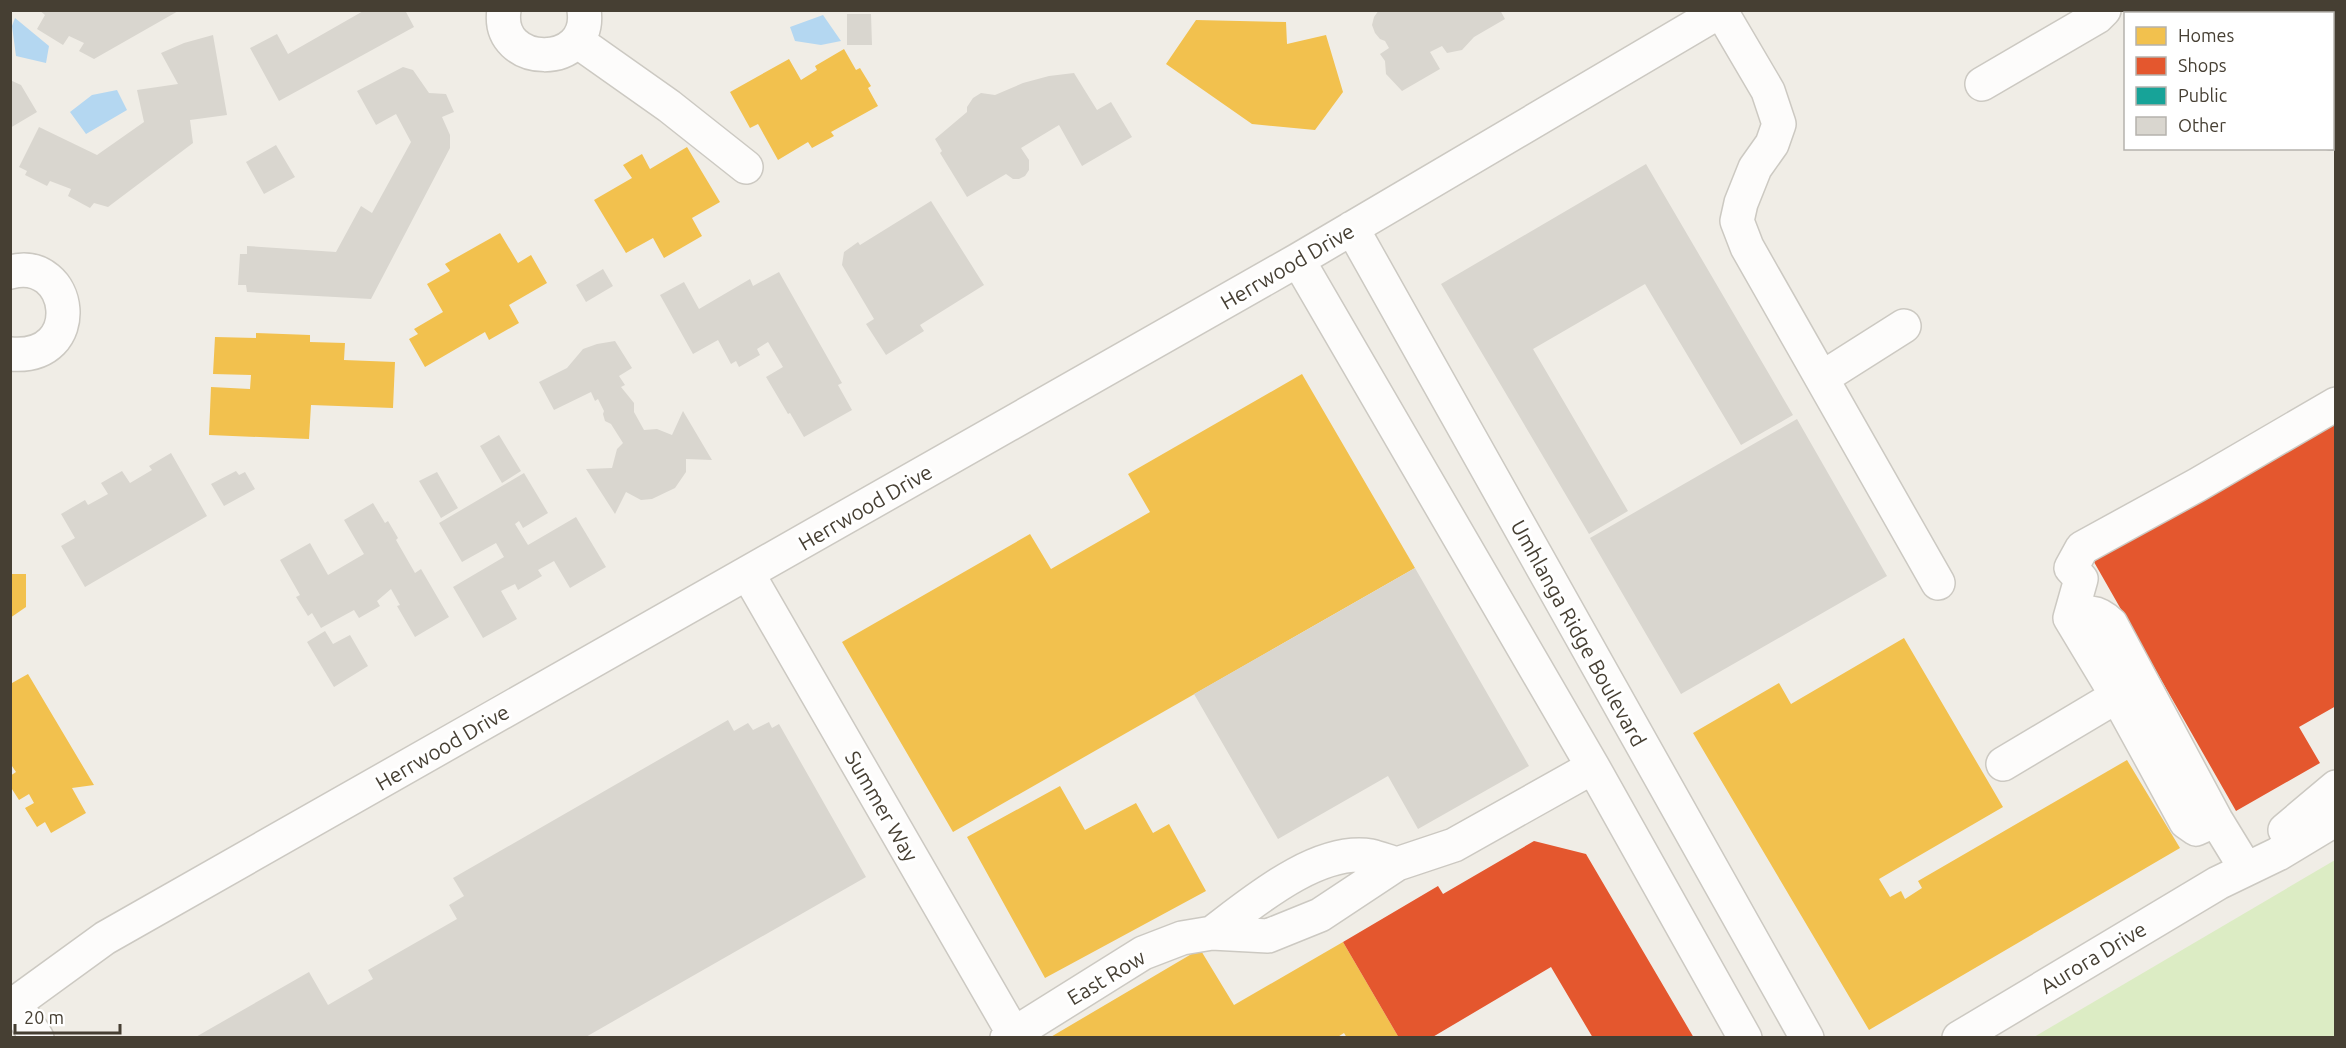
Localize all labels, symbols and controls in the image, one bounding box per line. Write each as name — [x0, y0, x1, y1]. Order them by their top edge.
legend — [2124, 12, 2334, 150]
text: Homes — [2178, 25, 2235, 45]
text: Shops — [2178, 55, 2227, 75]
text: Public — [2178, 85, 2227, 105]
text: Other — [2178, 115, 2226, 135]
street label: Herrwood Drive — [1216, 218, 1358, 314]
street label: Herrwood Drive — [794, 459, 936, 555]
street label: Umhlanga Ridge Boulevard — [1507, 515, 1651, 751]
street label: Herrwood Drive — [371, 699, 513, 795]
street label: Summer Way — [841, 747, 923, 865]
street label: Aurora Drive — [2036, 916, 2150, 998]
street label: East Row — [1063, 944, 1149, 1010]
scale bar — [15, 997, 120, 1035]
text: 20 m — [24, 1007, 64, 1027]

